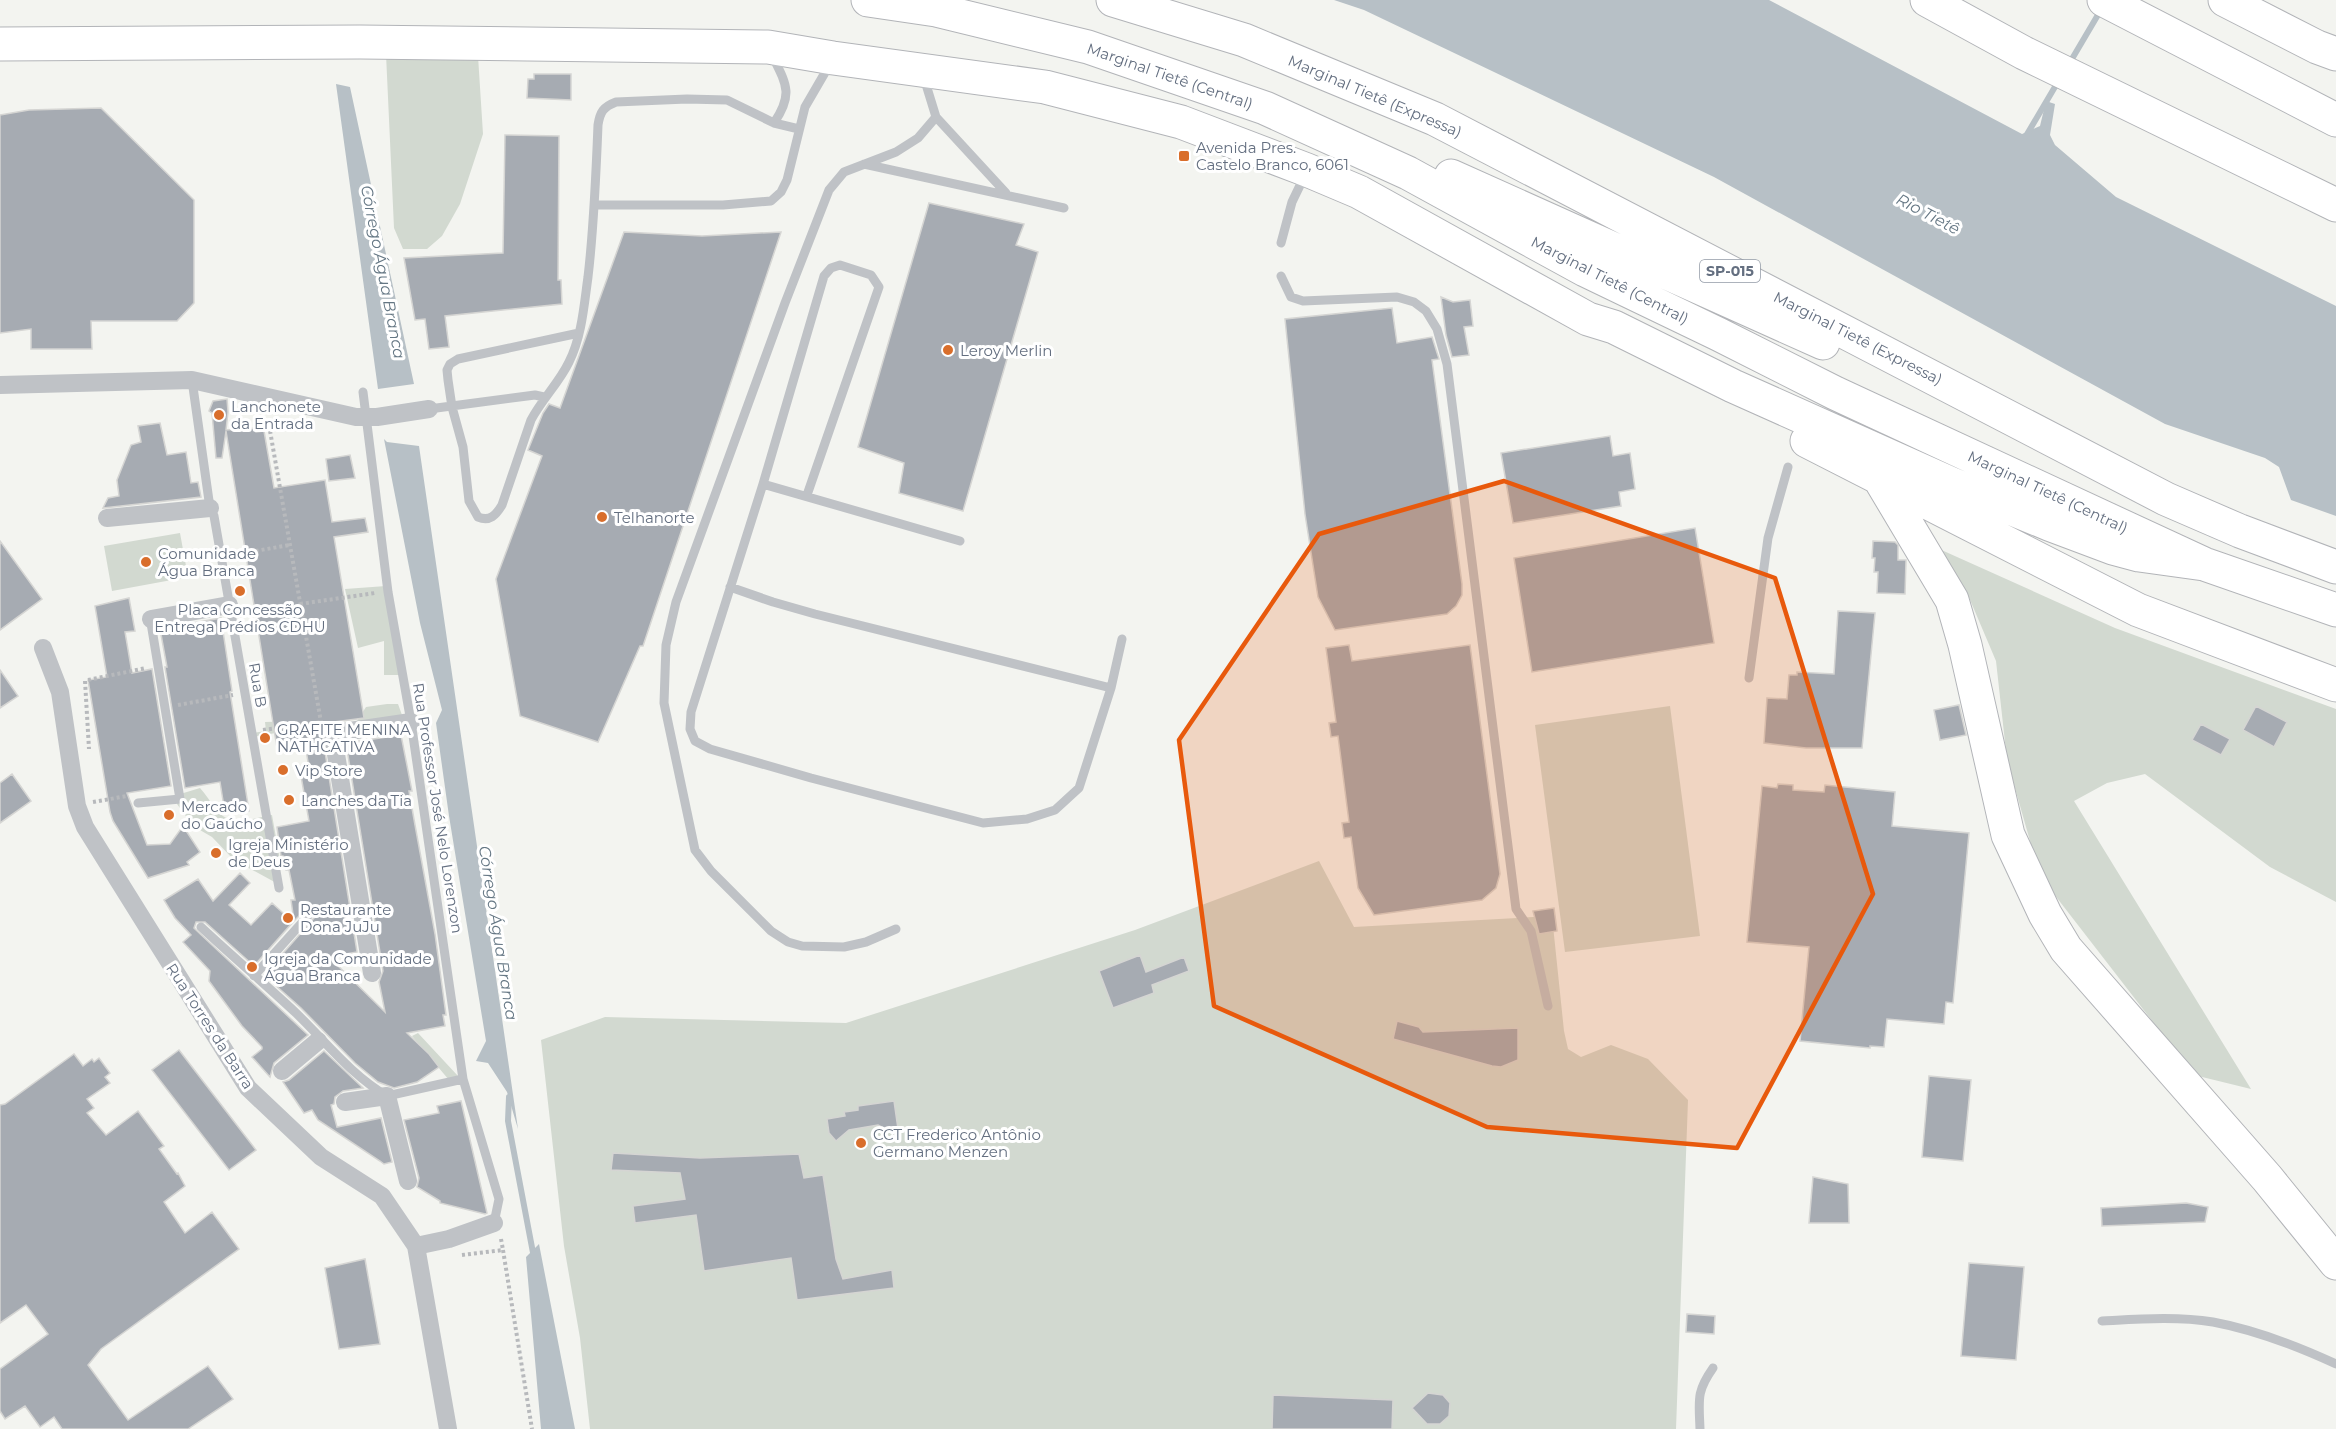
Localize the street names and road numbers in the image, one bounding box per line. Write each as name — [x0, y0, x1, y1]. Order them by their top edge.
street label: Marginal Tietê (Central) — [1084, 39, 1256, 113]
street label: Marginal Tietê (Expressa) — [1285, 51, 1465, 141]
street label: Marginal Tietê (Central) — [1528, 232, 1692, 328]
road number: SP-015 — [1700, 260, 1760, 282]
street label: Marginal Tietê (Expressa) — [1770, 287, 1946, 389]
street label: Marginal Tietê (Central) — [1965, 447, 2131, 537]
street label: Rua B — [245, 661, 271, 709]
street label: Rua Professor José Nelo Lorenzon — [409, 681, 467, 935]
street label: Rua Torres da Barra — [162, 960, 258, 1092]

